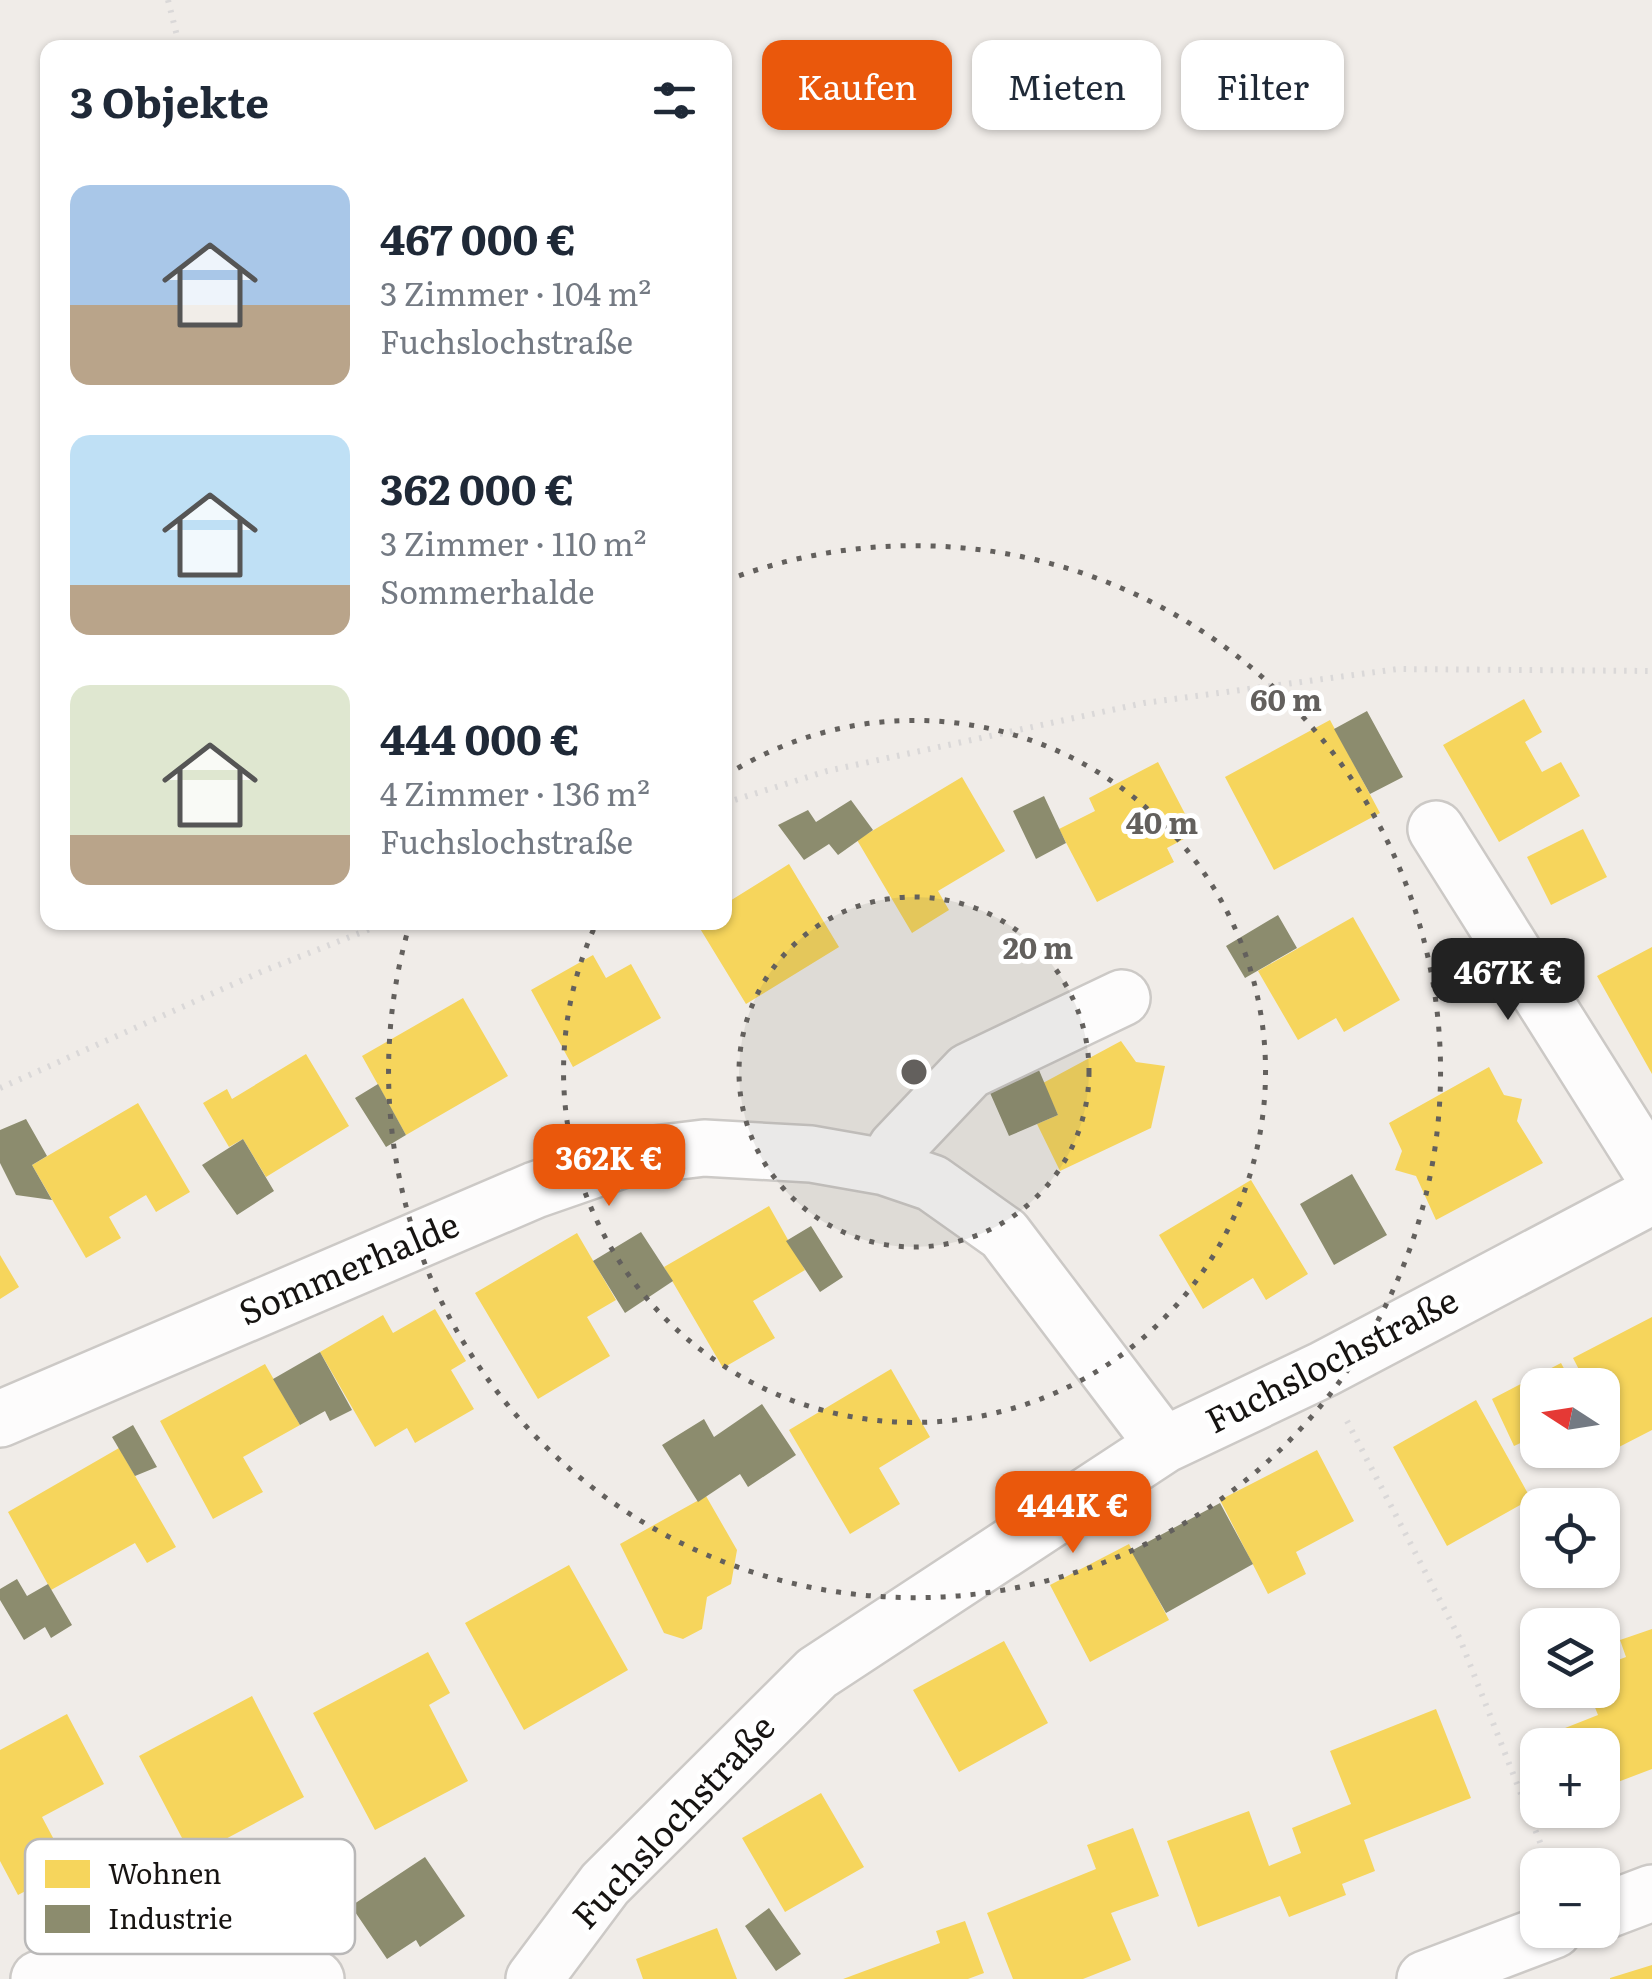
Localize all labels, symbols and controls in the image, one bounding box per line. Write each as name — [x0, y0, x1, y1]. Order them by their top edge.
chip: Kaufen — [762, 40, 952, 130]
chip: Mieten — [972, 40, 1161, 130]
chip: Filter — [1181, 40, 1344, 130]
text: 3 Objekte — [70, 69, 269, 131]
icon: filters — [647, 73, 702, 128]
text: 467 000 € — [380, 206, 576, 268]
icon: home — [150, 225, 270, 345]
text: 3 Zimmer · 104 m² — [380, 268, 651, 316]
text: Fuchslochstraße — [380, 316, 633, 364]
text: 362 000 € — [380, 456, 574, 518]
icon: home — [150, 475, 270, 595]
text: 3 Zimmer · 110 m² — [380, 518, 647, 566]
text: Sommerhalde — [380, 566, 595, 614]
text: 60 m — [1250, 676, 1322, 720]
text: 444 000 € — [380, 706, 580, 768]
icon: home — [150, 725, 270, 845]
text: 4 Zimmer · 136 m² — [380, 768, 650, 816]
text: 40 m — [1126, 799, 1198, 843]
text: Fuchslochstraße — [380, 816, 633, 864]
text: 20 m — [1003, 924, 1073, 968]
pin: 467K € — [1427, 938, 1589, 1023]
text: 467K € — [1454, 946, 1562, 994]
centre of rings — [896, 1054, 932, 1090]
pin: 362K € — [528, 1124, 690, 1209]
text: 362K € — [555, 1132, 663, 1180]
street label: Sommerhalde — [230, 1196, 466, 1336]
street label: Fuchslochstraße — [1195, 1272, 1466, 1444]
north arrow — [1520, 1368, 1620, 1468]
map controls — [1520, 1368, 1620, 1948]
pin: 444K € — [992, 1471, 1154, 1556]
text: 444K € — [1017, 1479, 1129, 1527]
button: locate — [1520, 1488, 1620, 1588]
button: layers — [1520, 1608, 1620, 1708]
street label: Fuchslochstraße — [558, 1701, 785, 1939]
button: + — [1520, 1728, 1620, 1828]
legend — [25, 1839, 355, 1954]
button: − — [1520, 1848, 1620, 1948]
text: Wohnen — [108, 1851, 221, 1893]
text: Industrie — [108, 1896, 233, 1938]

